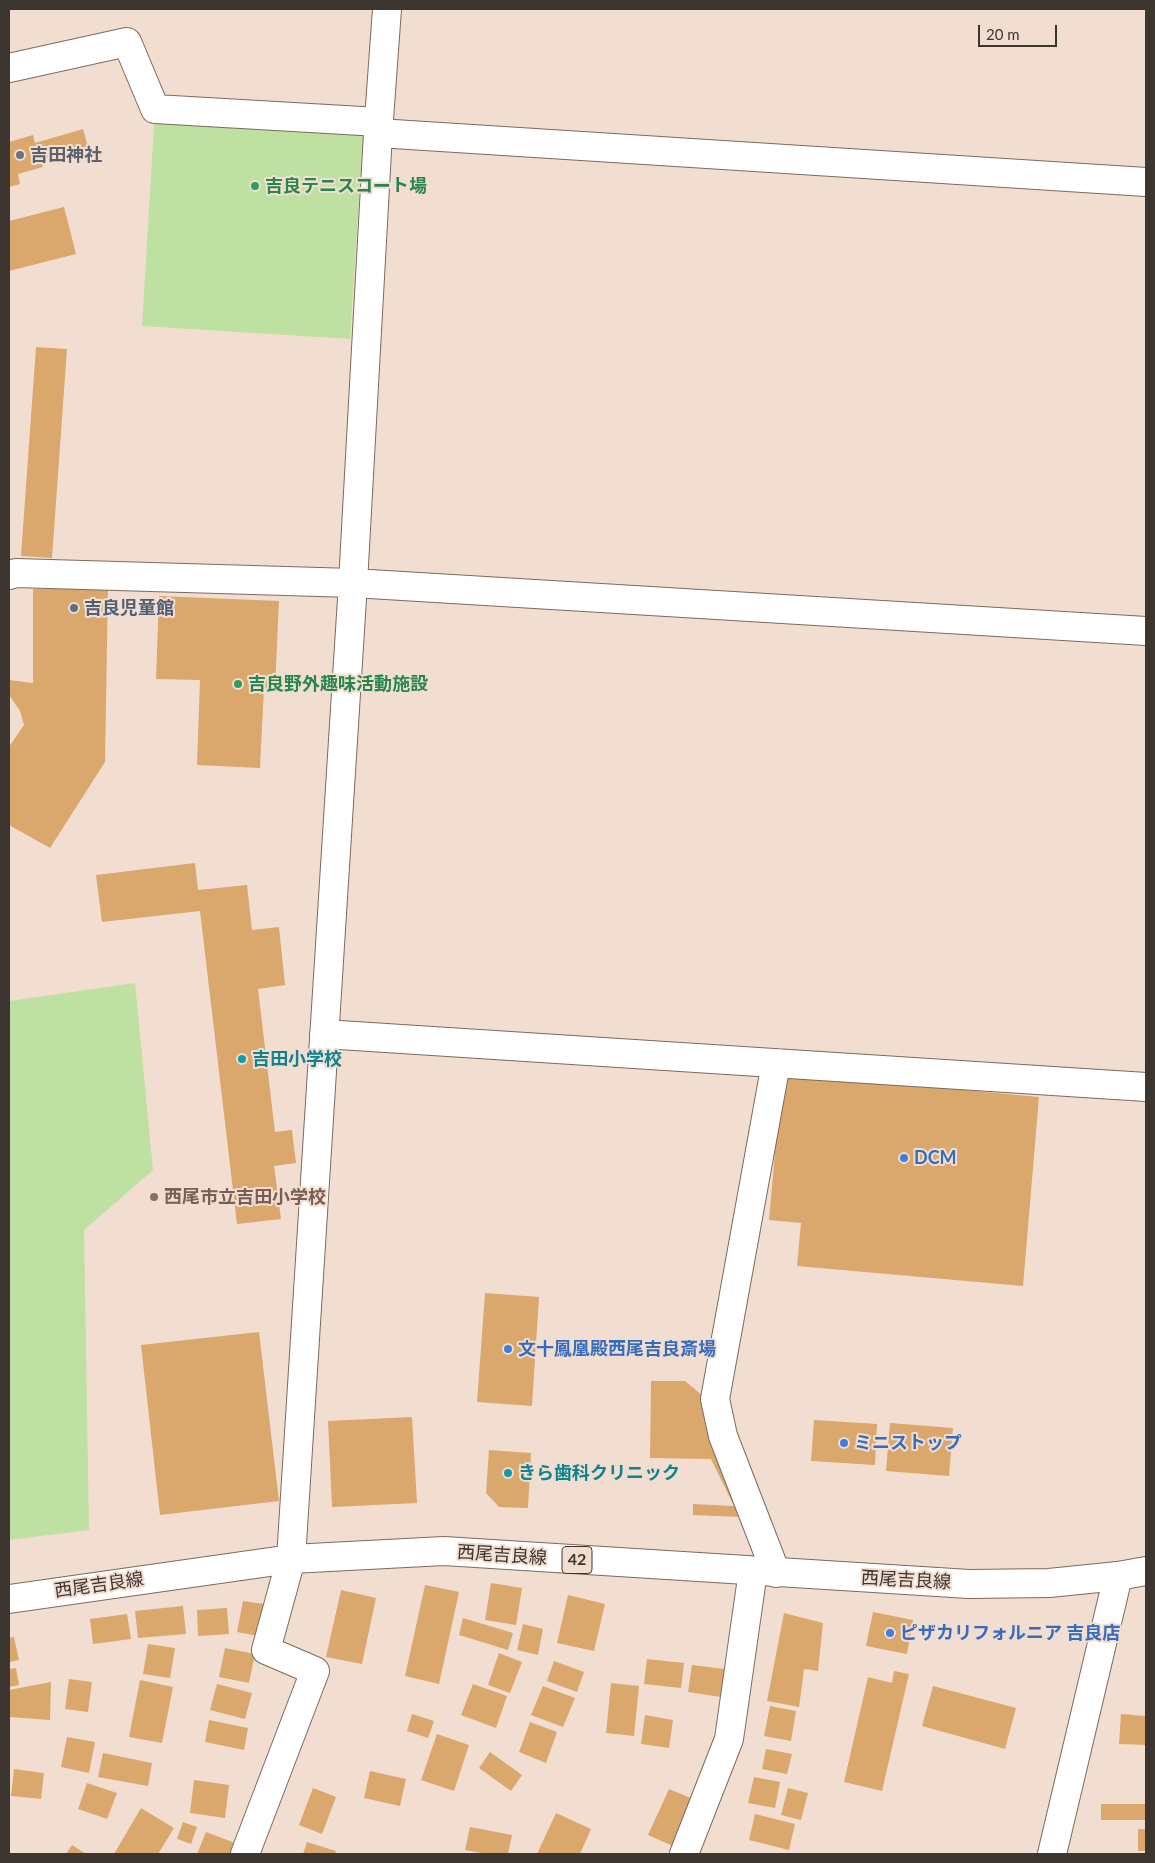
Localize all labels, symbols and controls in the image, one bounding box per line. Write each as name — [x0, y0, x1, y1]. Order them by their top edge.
scale bar — [980, 15, 1059, 47]
text: 20 m — [986, 25, 1020, 43]
place label: 吉田神社 — [30, 144, 102, 166]
marker: 吉田神社 — [14, 149, 26, 161]
place label: 吉良テニスコート場 — [265, 175, 427, 197]
marker: 吉良テニスコート場 — [249, 180, 261, 192]
place label: 吉良児童館 — [84, 597, 174, 619]
marker: 吉良児童館 — [68, 602, 80, 614]
place label: 吉良野外趣味活動施設 — [248, 673, 428, 695]
marker: 吉良野外趣味活動施設 — [232, 678, 244, 690]
place label: 吉田小学校 — [252, 1048, 342, 1070]
marker: 吉田小学校 — [236, 1053, 248, 1065]
place label: DCM — [914, 1147, 957, 1169]
marker: DCM — [898, 1152, 910, 1164]
place label: 西尾市立吉田小学校 — [164, 1186, 326, 1208]
marker: 西尾市立吉田小学校 — [148, 1191, 160, 1203]
place label: 文十鳳凰殿西尾吉良斎場 — [518, 1338, 716, 1360]
marker: 文十鳳凰殿西尾吉良斎場 — [502, 1343, 514, 1355]
place label: ミニストップ — [854, 1432, 962, 1454]
marker: ミニストップ — [838, 1437, 850, 1449]
place label: きら歯科クリニック — [518, 1462, 680, 1484]
marker: きら歯科クリニック — [502, 1467, 514, 1479]
street label: 西尾吉良線 — [456, 1541, 548, 1569]
road number: 42 — [562, 1546, 592, 1574]
street label: 西尾吉良線 — [860, 1567, 952, 1593]
street label: 西尾吉良線 — [53, 1568, 145, 1602]
place label: ピザカリフォルニア 吉良店 — [900, 1622, 1120, 1644]
marker: ピザカリフォルニア 吉良店 — [884, 1627, 896, 1639]

